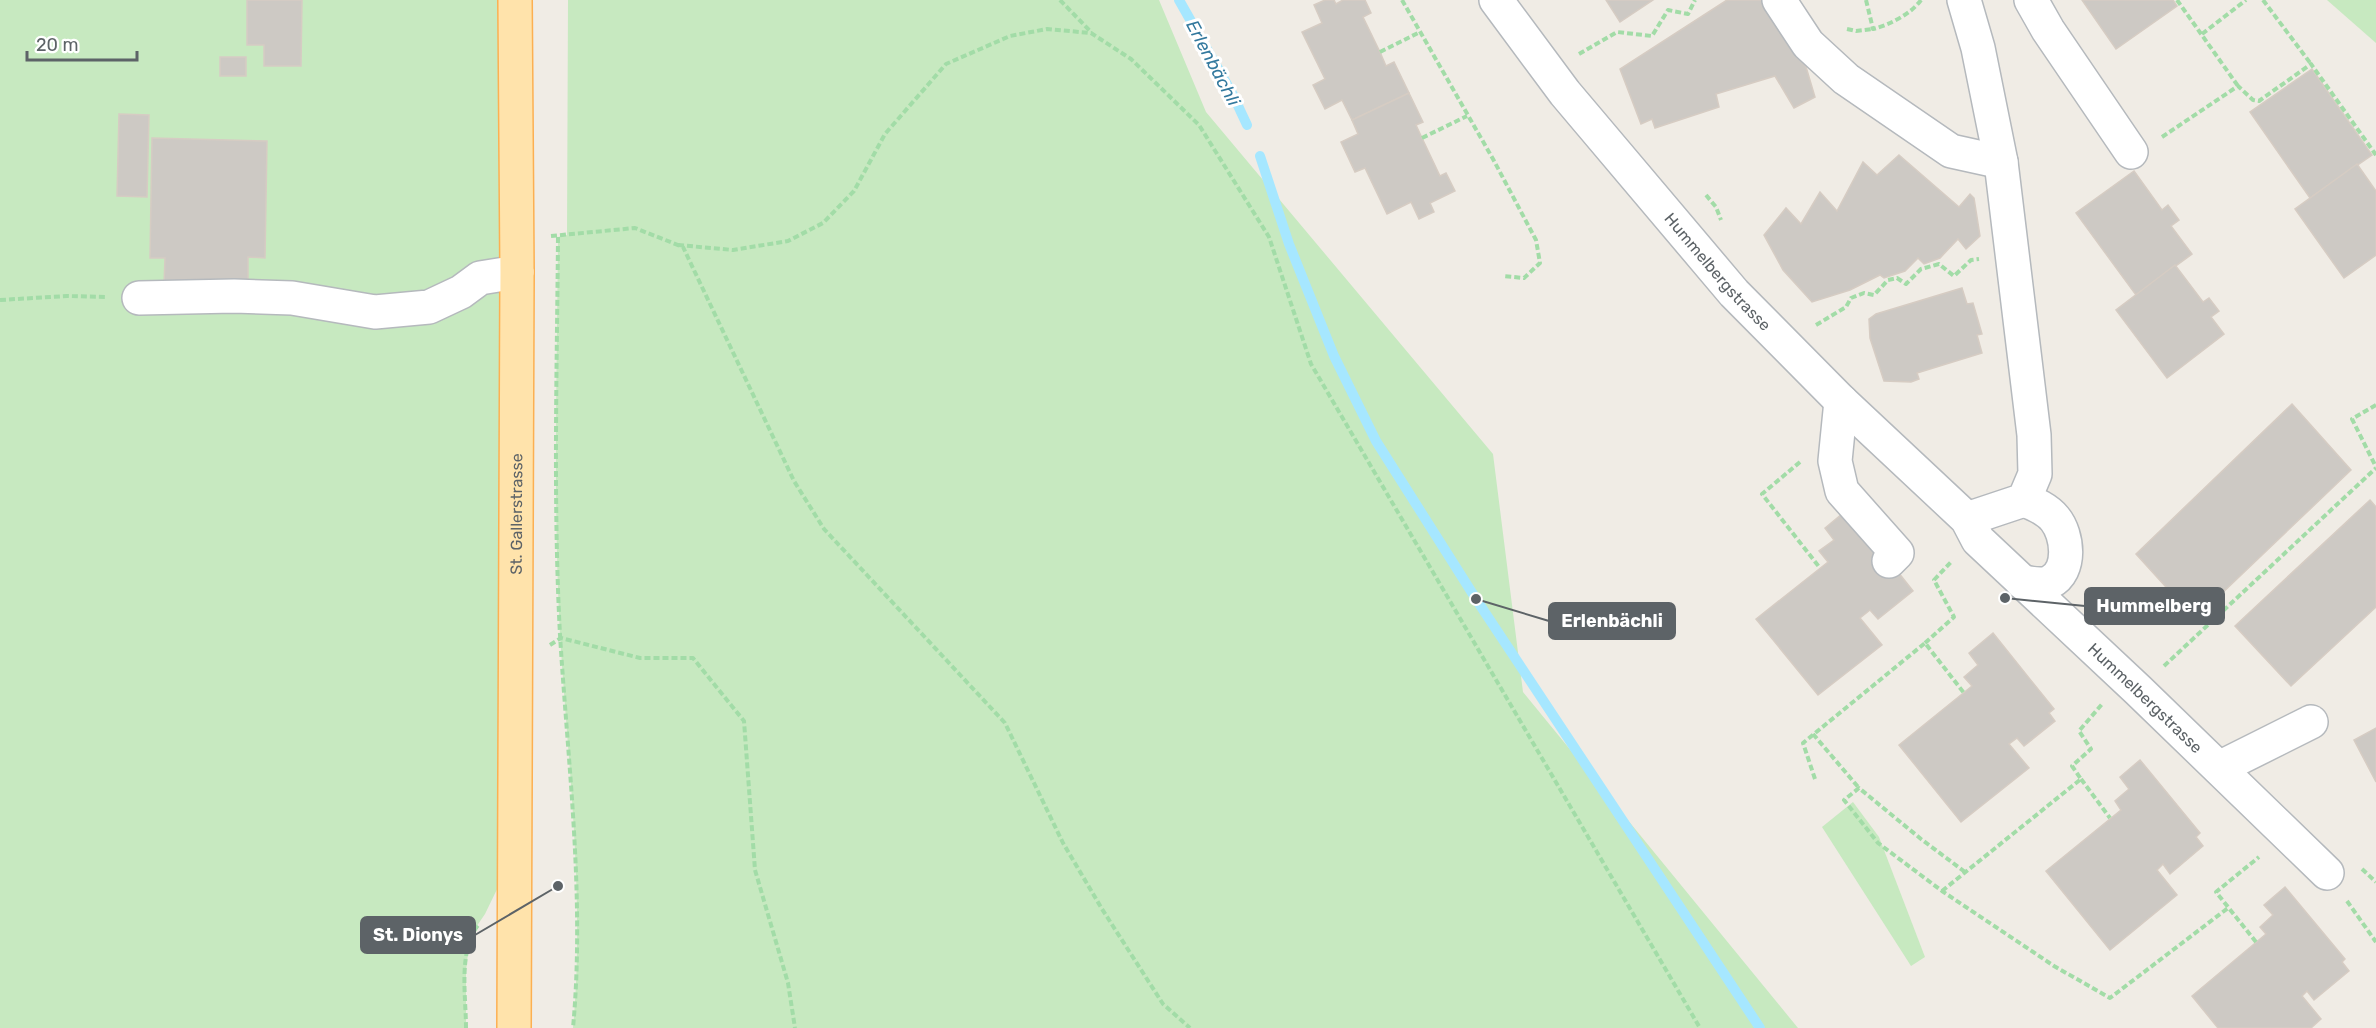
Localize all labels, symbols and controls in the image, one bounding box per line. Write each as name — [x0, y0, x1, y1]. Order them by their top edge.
water label: Erlenbächli — [1181, 16, 1245, 110]
scale bar — [27, 24, 136, 62]
text: 20 m — [36, 34, 78, 56]
street label: Hummelbergstrasse — [1661, 209, 1775, 334]
street label: St. Gallerstrasse — [506, 453, 526, 575]
callout: Hummelberg — [2085, 588, 2224, 624]
text: Hummelberg — [2096, 595, 2212, 617]
callout: Erlenbächli — [1549, 603, 1675, 639]
text: Erlenbächli — [1561, 610, 1663, 632]
street label: Hummelbergstrasse — [2084, 639, 2207, 757]
callout: St. Dionys — [361, 917, 475, 953]
text: St. Dionys — [373, 924, 463, 946]

